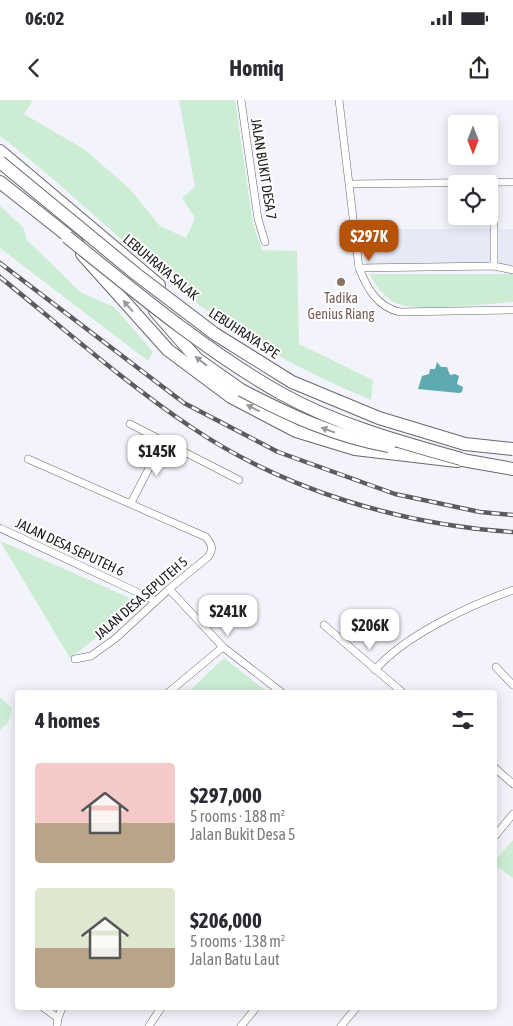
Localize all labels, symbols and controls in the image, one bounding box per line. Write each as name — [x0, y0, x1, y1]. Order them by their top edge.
text: 06:02 — [25, 7, 64, 29]
icon: back — [20, 54, 48, 82]
icon: share — [465, 54, 493, 82]
text: Homiq — [229, 55, 284, 81]
north arrow — [448, 115, 498, 165]
map controls — [448, 115, 498, 225]
street label: JALAN BUKIT DESA 7 — [248, 117, 280, 221]
button: locate — [448, 175, 498, 225]
pin: $297K — [334, 220, 404, 262]
text: $297K — [350, 227, 388, 245]
street label: LEBUHRAYA SALAK — [120, 231, 202, 303]
marker: Tadika Genius Riang — [335, 276, 347, 288]
place label: Tadika Genius Riang — [308, 290, 374, 322]
one-way arrow — [123, 299, 134, 312]
street label: LEBUHRAYA SPE — [206, 304, 282, 362]
one-way arrow — [195, 356, 208, 367]
one-way arrow — [245, 404, 260, 412]
one-way arrow — [320, 426, 335, 434]
pin: $145K — [122, 434, 192, 477]
text: $145K — [138, 442, 176, 460]
street label: JALAN DESA SEPUTEH 6 — [13, 515, 127, 579]
street label: JALAN DESA SEPUTEH 5 — [91, 553, 191, 643]
pin: $241K — [193, 594, 263, 637]
text: $241K — [209, 602, 247, 620]
pin: $206K — [335, 608, 405, 651]
text: $206K — [351, 616, 389, 634]
icon: filters — [449, 706, 477, 734]
text: 4 homes — [35, 708, 100, 732]
icon: home — [75, 783, 135, 843]
text: $297,000 — [190, 783, 262, 807]
text: 5 rooms · 188 m² — [190, 807, 285, 825]
text: Jalan Bukit Desa 5 — [190, 825, 296, 843]
icon: home — [75, 908, 135, 968]
text: $206,000 — [190, 908, 262, 932]
text: 5 rooms · 138 m² — [190, 932, 285, 950]
text: Jalan Batu Laut — [190, 950, 280, 968]

